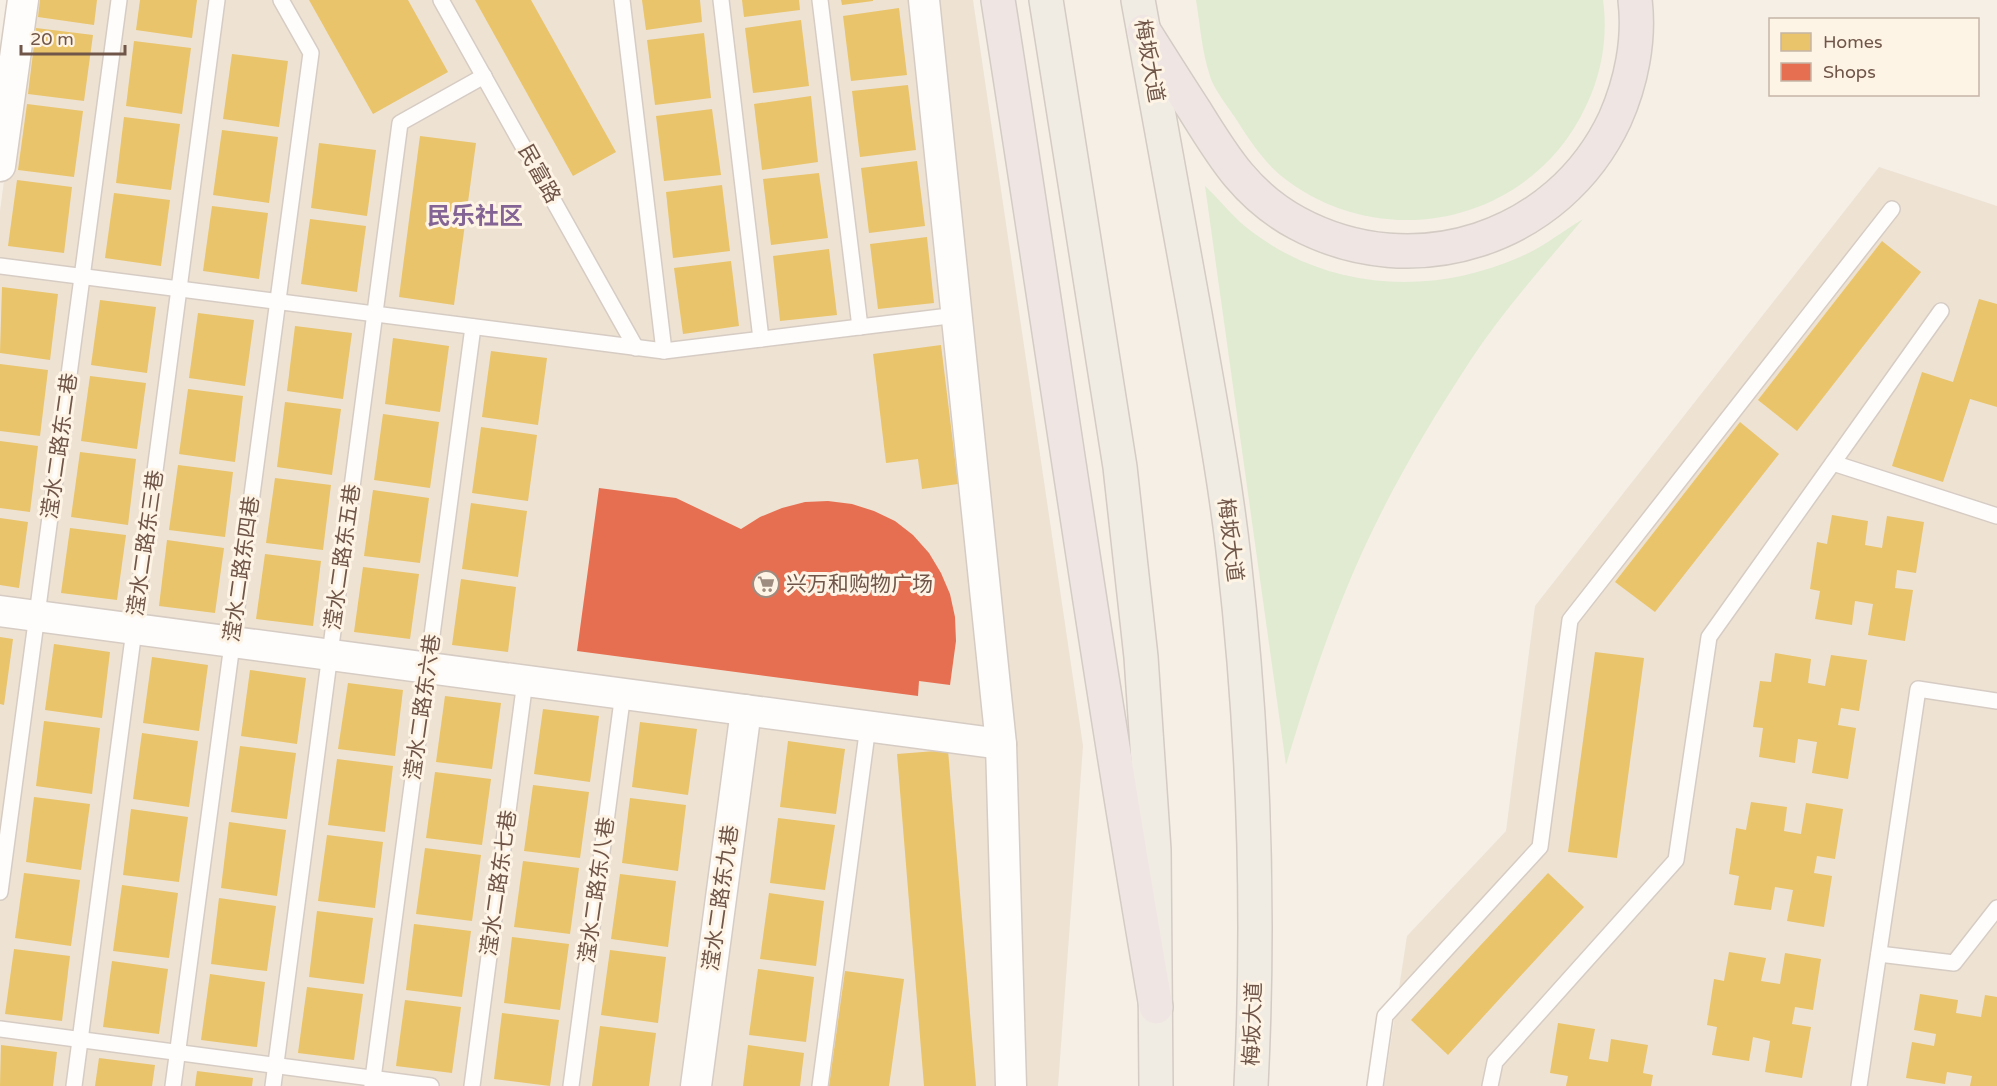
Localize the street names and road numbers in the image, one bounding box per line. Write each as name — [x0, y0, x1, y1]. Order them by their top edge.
street label: 梅坂大道 — [1129, 17, 1169, 105]
street label: 民富路 — [513, 140, 565, 208]
street label: 滢水二路东二巷 — [37, 371, 83, 521]
street label: 滢水二路东三巷 — [123, 468, 169, 618]
street label: 滢水二路东五巷 — [320, 482, 366, 632]
street label: 滢水二路东四巷 — [219, 494, 265, 644]
street label: 梅坂大道 — [1212, 497, 1248, 583]
street label: 滢水二路东六巷 — [400, 632, 446, 782]
street label: 滢水二路东七巷 — [476, 808, 522, 958]
street label: 滢水二路东八巷 — [574, 815, 620, 965]
street label: 滢水二路东九巷 — [698, 823, 744, 973]
street label: 梅坂大道 — [1239, 982, 1267, 1066]

